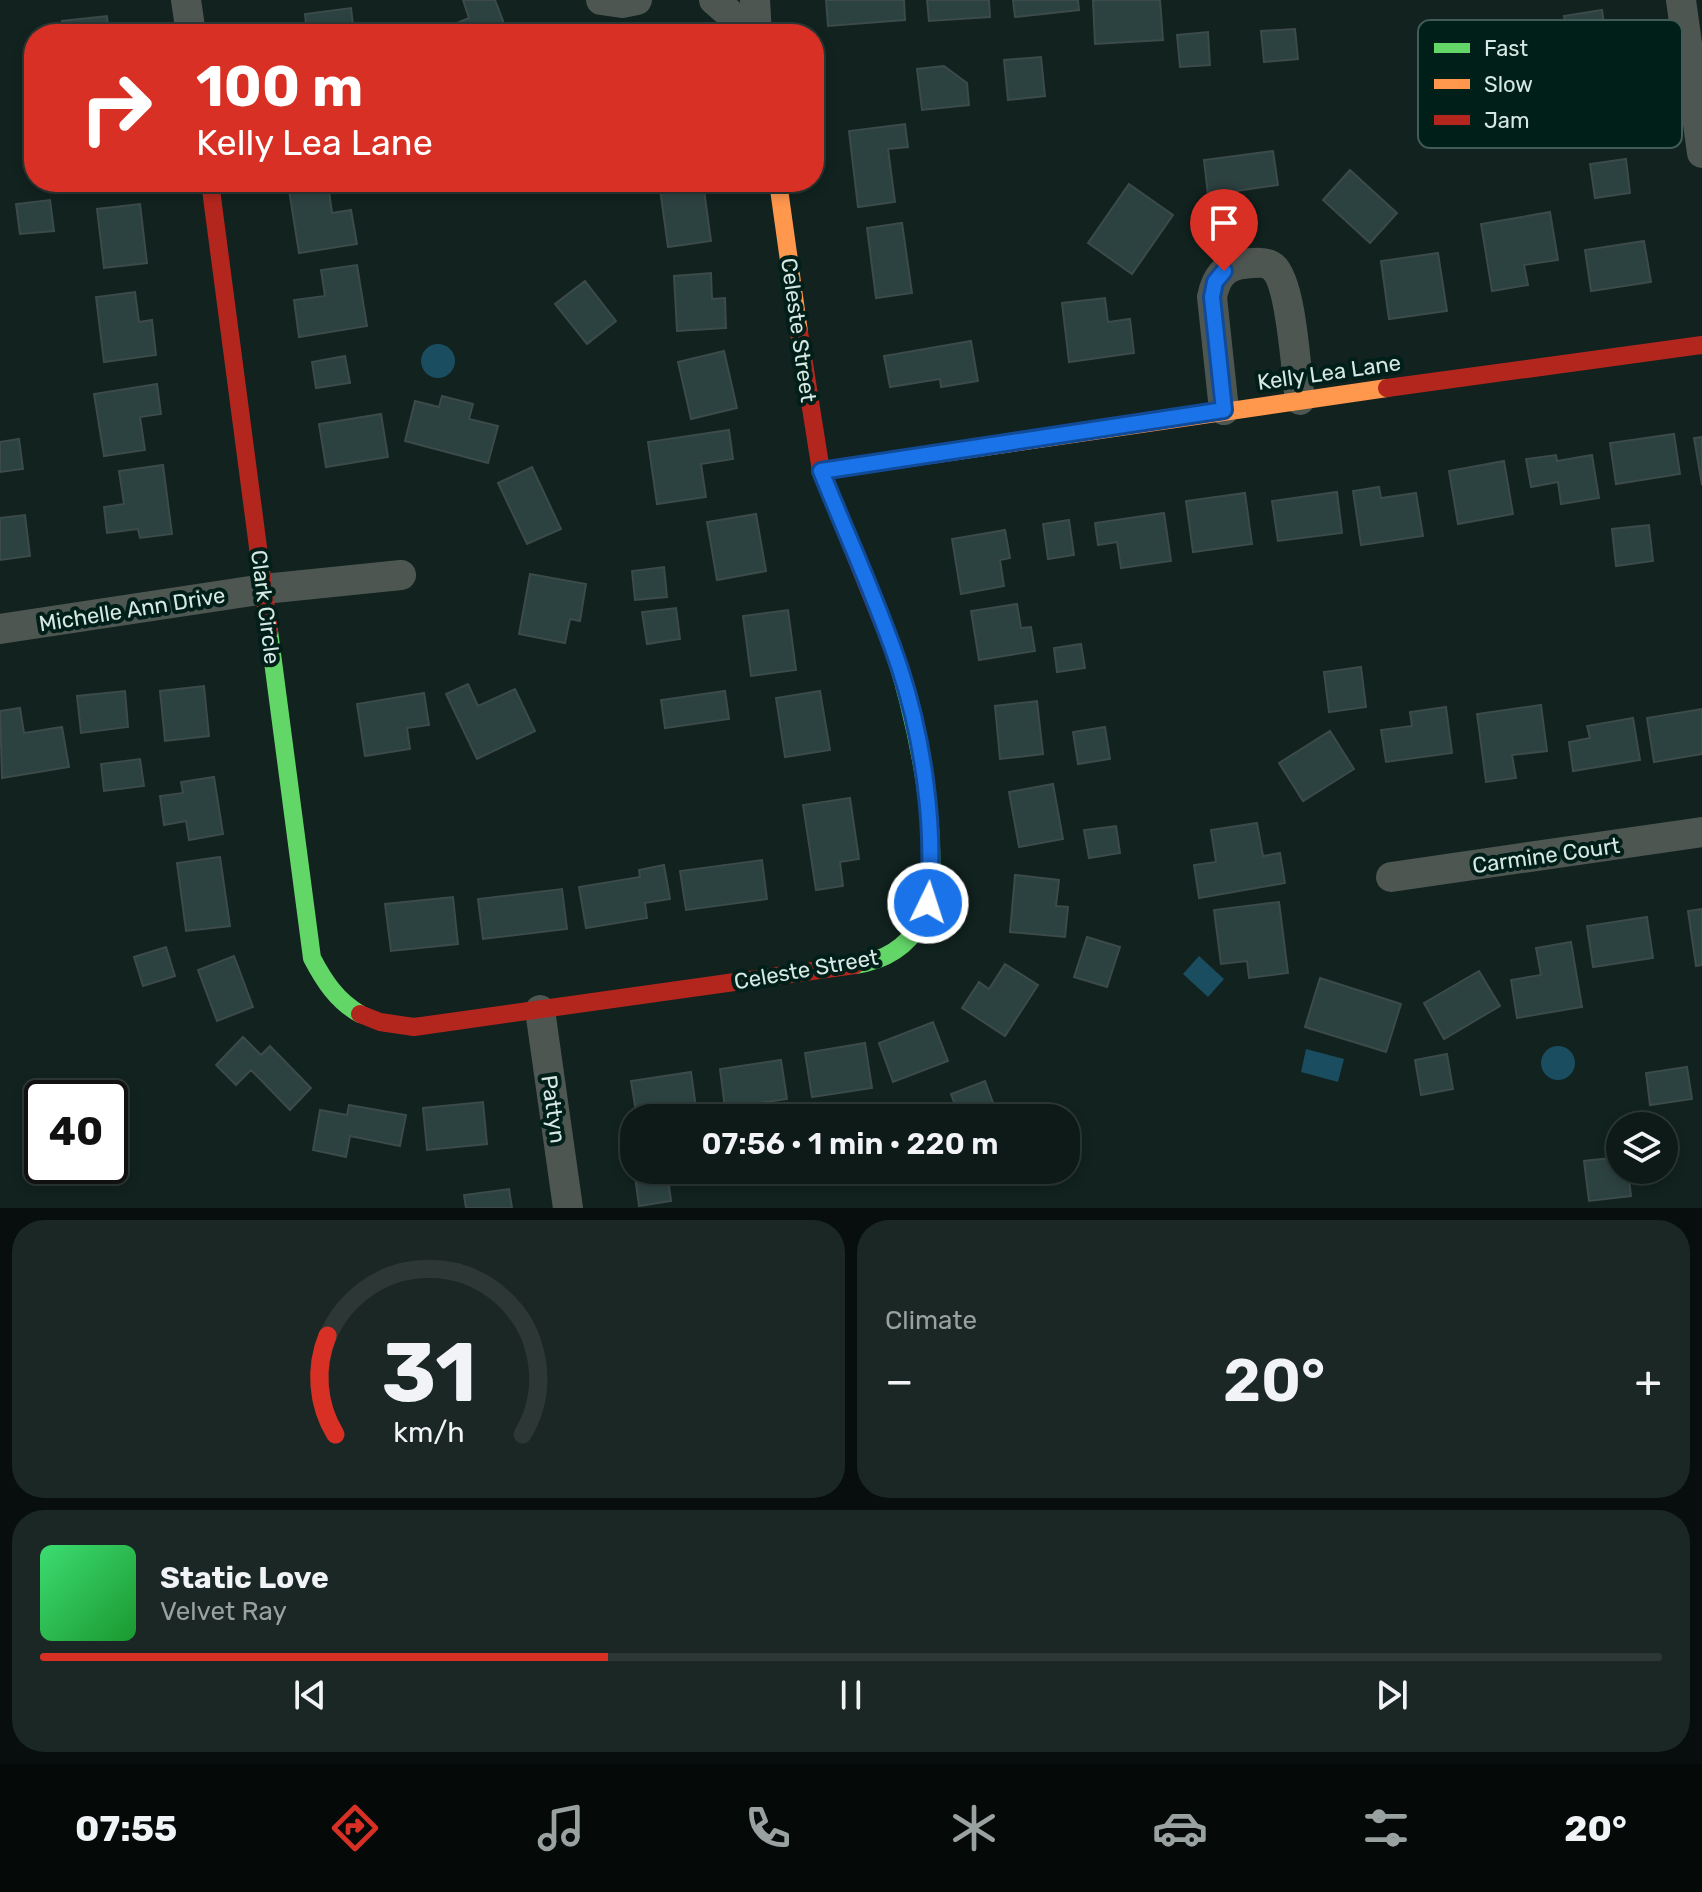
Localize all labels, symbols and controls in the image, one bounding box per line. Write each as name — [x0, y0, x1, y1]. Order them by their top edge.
legend — [1418, 20, 1682, 148]
text: Fast — [1484, 35, 1529, 62]
text: 100 m — [196, 54, 363, 120]
icon: right — [64, 56, 168, 160]
text: Slow — [1484, 71, 1533, 98]
text: Jam — [1484, 107, 1530, 134]
text: Kelly Lea Lane — [196, 121, 433, 164]
pin — [1190, 189, 1258, 271]
icon: arrive — [1202, 201, 1246, 245]
street label: Celeste Street — [775, 256, 822, 405]
street label: Kelly Lea Lane — [1256, 349, 1403, 396]
street label: Clark Circle — [245, 548, 286, 666]
street label: Michelle Ann Drive — [37, 581, 227, 638]
street label: Carmine Court — [1471, 832, 1622, 879]
position arrow — [886, 861, 970, 945]
street label: Celeste Street — [732, 943, 881, 995]
street label: Pattyn — [535, 1073, 572, 1145]
speed limit sign: 40 — [24, 1080, 128, 1184]
map controls — [1606, 1112, 1678, 1184]
button: layers — [1606, 1112, 1678, 1184]
text: 07:56 · 1 min · 220 m — [701, 1126, 999, 1162]
text: Climate — [885, 1305, 977, 1336]
text: 31 — [381, 1323, 476, 1422]
text: 20° — [1223, 1345, 1325, 1416]
text: − — [885, 1355, 914, 1407]
text: + — [1635, 1355, 1662, 1407]
text: km/h — [393, 1415, 464, 1449]
text: Static Love — [160, 1560, 329, 1596]
text: Velvet Ray — [160, 1596, 287, 1627]
icon: previous — [288, 1673, 332, 1717]
icon: pause — [829, 1673, 873, 1717]
icon: next — [1370, 1673, 1414, 1717]
icon: directions — [327, 1800, 383, 1856]
icon: music — [533, 1800, 589, 1856]
icon: phone — [740, 1800, 796, 1856]
icon: climate — [946, 1800, 1002, 1856]
icon: car — [1152, 1800, 1208, 1856]
icon: filters — [1358, 1800, 1414, 1856]
text: 07:55 — [75, 1807, 177, 1850]
text: 20° — [1564, 1807, 1627, 1850]

